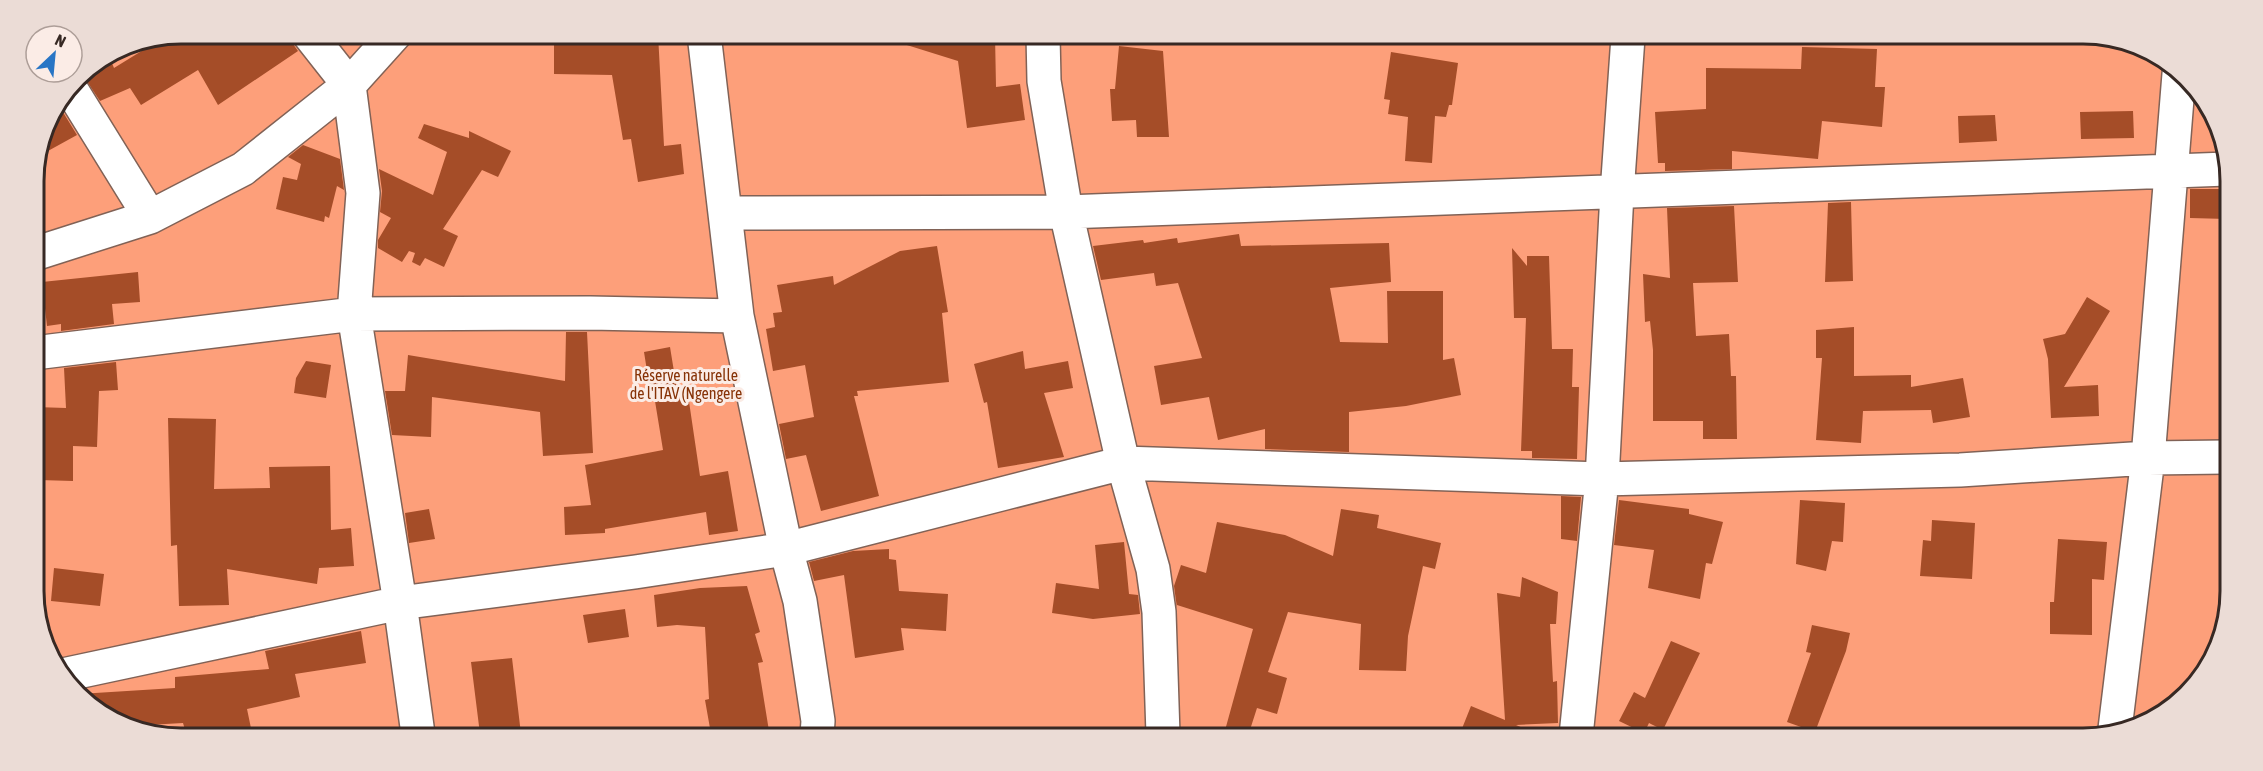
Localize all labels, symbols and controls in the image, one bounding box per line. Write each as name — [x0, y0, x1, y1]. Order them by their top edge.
north arrow — [24, 24, 84, 84]
text: N — [52, 30, 69, 51]
park label: Réserve naturelle de l'ITAV (Ngengere — [630, 366, 742, 403]

